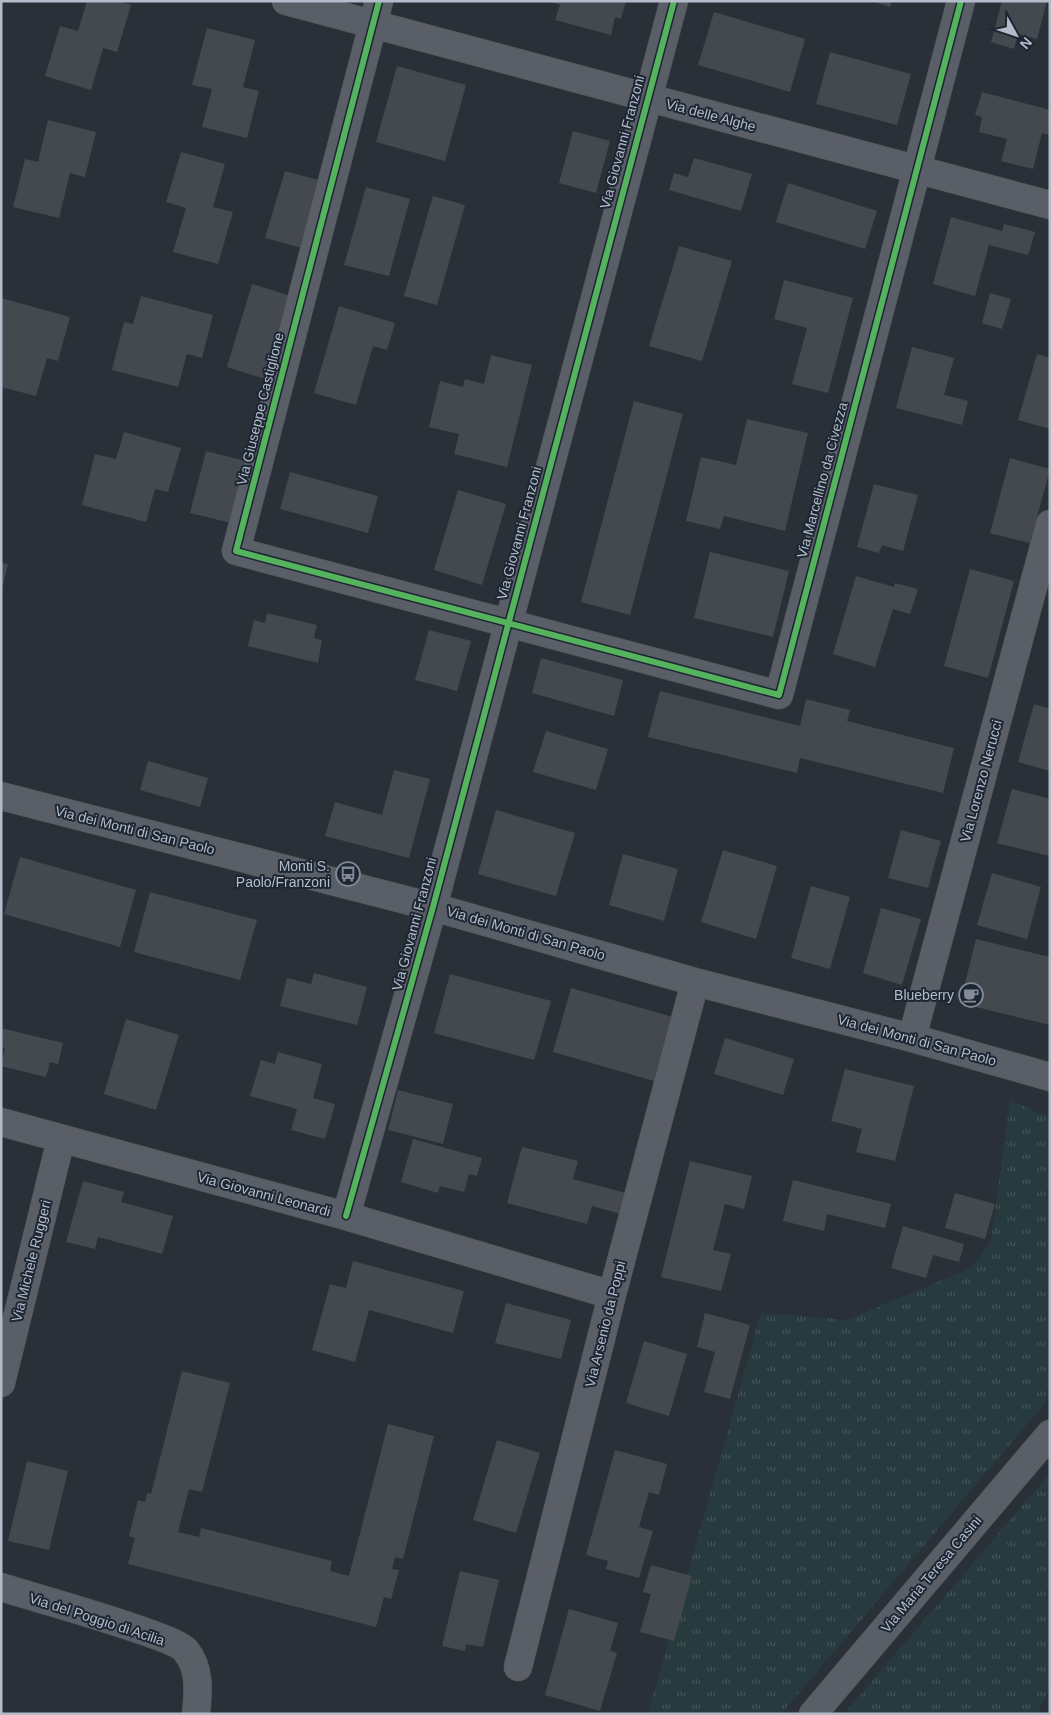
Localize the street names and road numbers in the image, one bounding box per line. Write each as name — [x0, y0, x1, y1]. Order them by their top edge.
street label: Via Giovanni Franzoni — [596, 74, 648, 210]
street label: Via delle Alghe — [664, 95, 758, 135]
street label: Via Giuseppe Castiglione — [233, 331, 287, 487]
street label: Via Marcellino da Civezza — [793, 400, 851, 560]
street label: Via Giovanni Franzoni — [493, 465, 545, 601]
street label: Via Lorenzo Nerucci — [957, 718, 1005, 844]
street label: Via dei Monti di San Paolo — [54, 802, 217, 858]
street label: Via Giovanni Franzoni — [388, 856, 440, 992]
street label: Via dei Monti di San Paolo — [445, 903, 607, 963]
street label: Via dei Monti di San Paolo — [836, 1011, 998, 1069]
street label: Via Giovanni Leonardi — [196, 1168, 332, 1220]
street label: Via Michele Ruggeri — [8, 1198, 54, 1324]
street label: Via Arsenio da Poppi — [582, 1259, 628, 1389]
street label: Via Maria Teresa Casini — [878, 1512, 984, 1636]
street label: Via del Poggio di Acilia — [27, 1590, 167, 1649]

